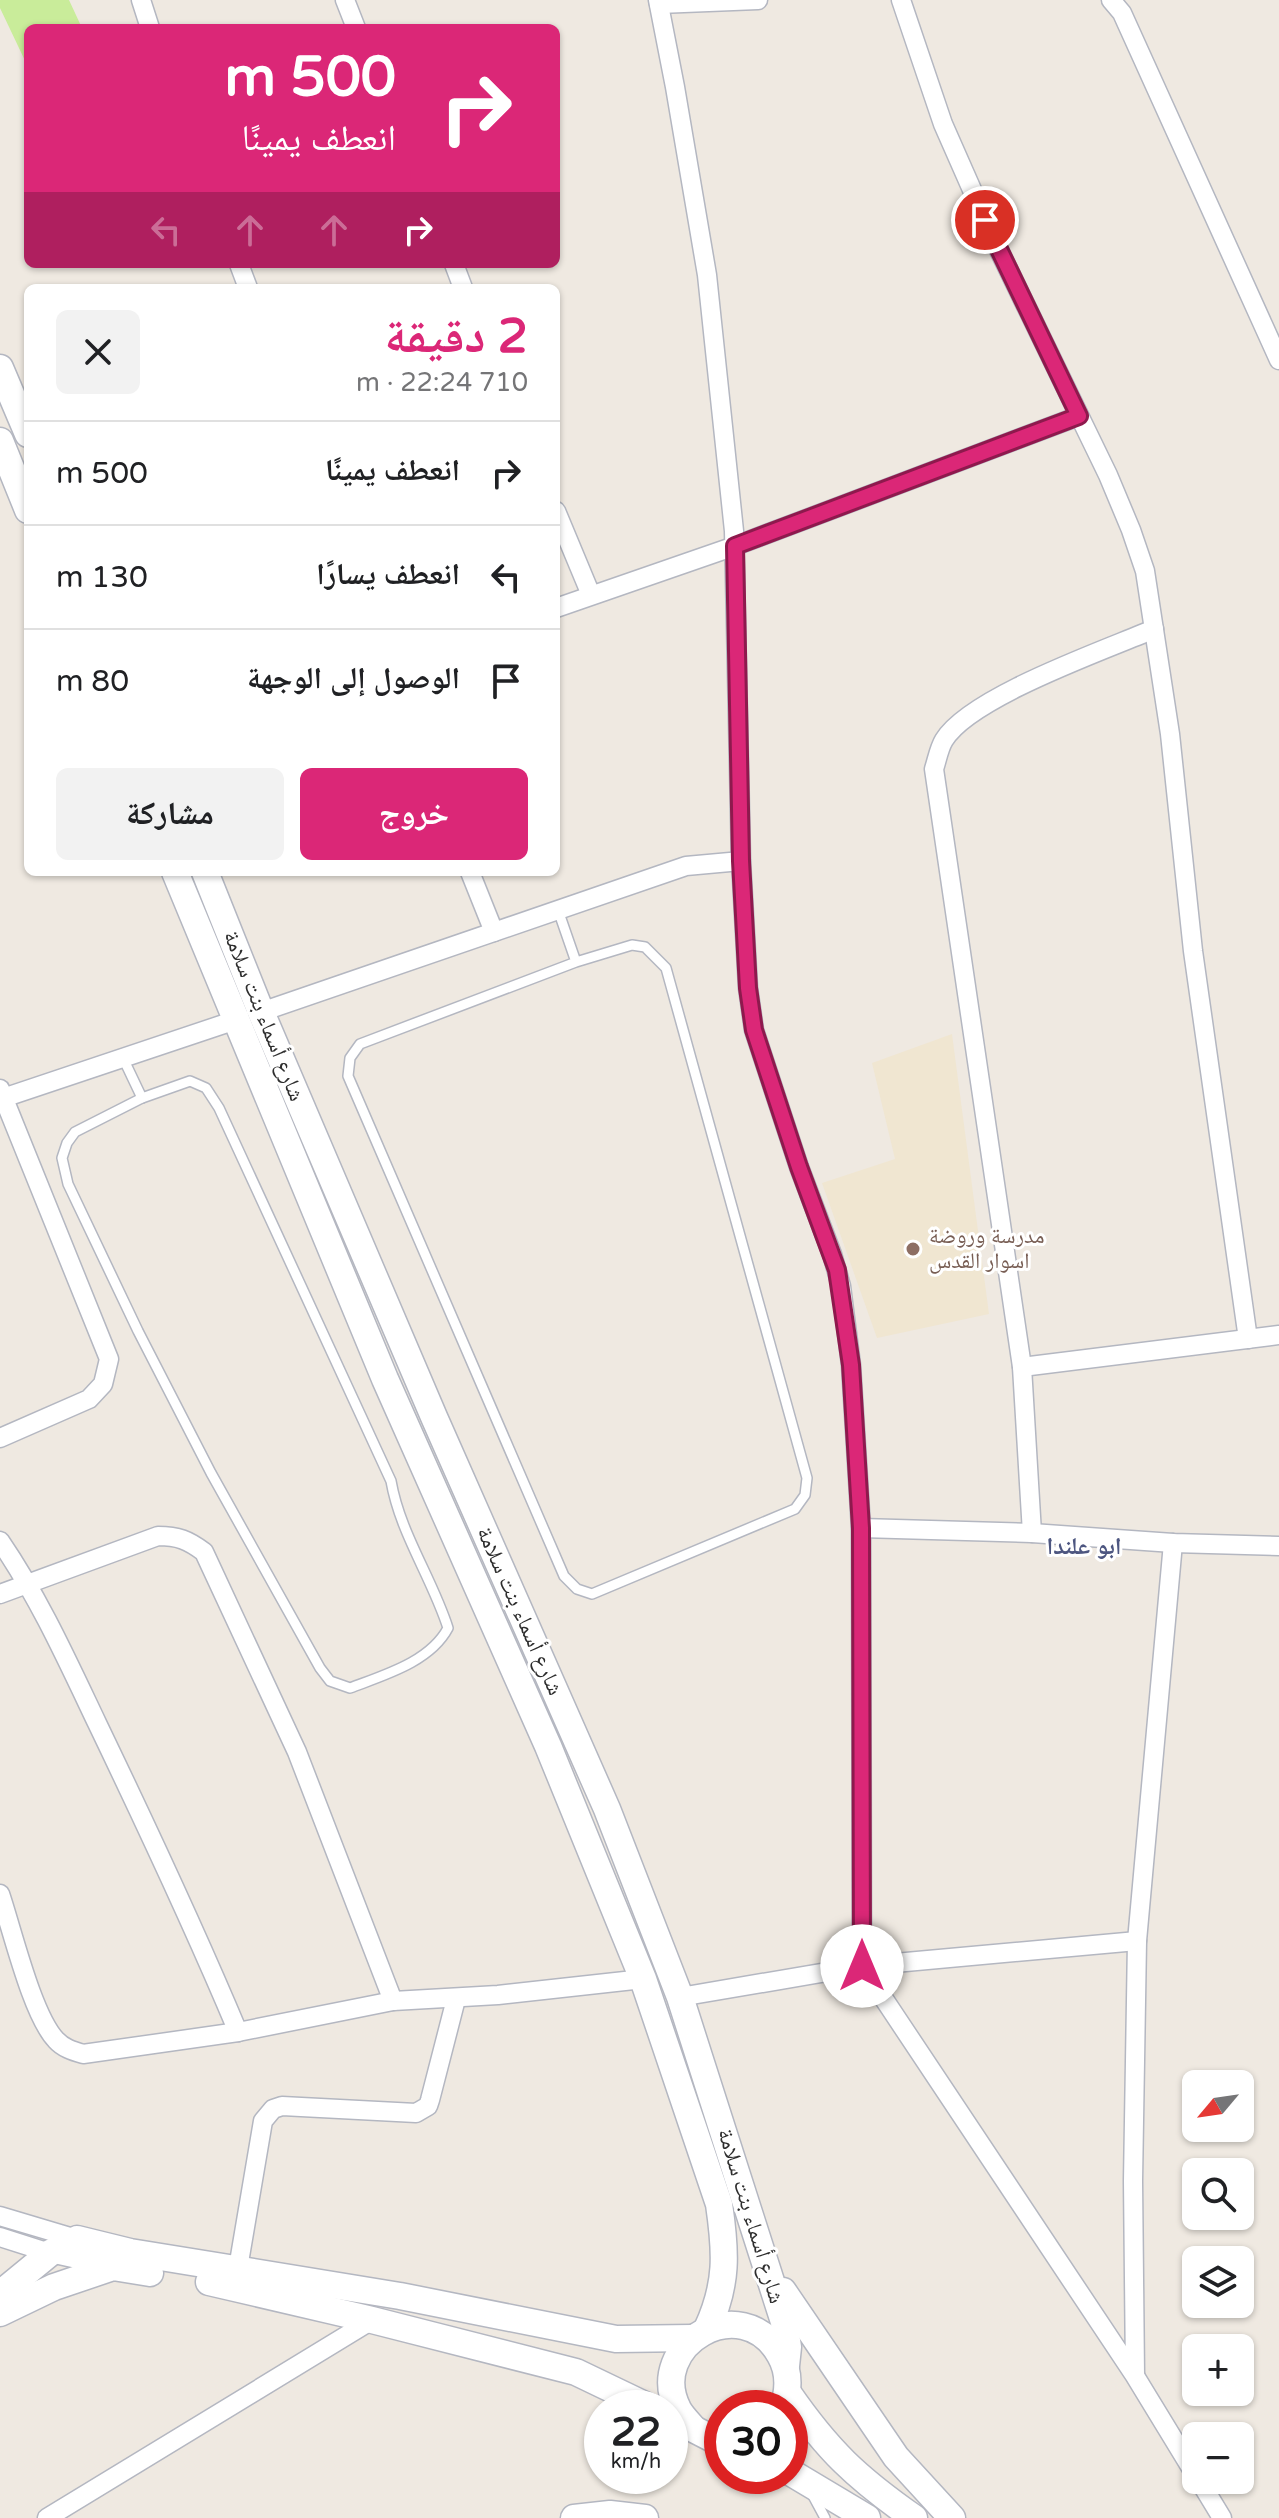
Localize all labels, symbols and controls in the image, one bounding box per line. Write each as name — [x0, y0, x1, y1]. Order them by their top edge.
text: 500 m — [225, 44, 396, 111]
icon: right — [424, 56, 528, 160]
text: انعطف يمينًا — [241, 117, 396, 160]
pin — [951, 186, 1019, 254]
icon: arrive — [963, 198, 1007, 242]
icon: left — [144, 208, 188, 252]
icon: ahead — [228, 208, 272, 252]
icon: ahead — [312, 208, 356, 252]
icon: right — [396, 208, 440, 252]
text: 2 دقيقة — [385, 308, 528, 366]
button: close — [56, 310, 140, 394]
text: 710 m · 22:24 — [356, 367, 528, 398]
icon: right — [484, 451, 528, 495]
text: انعطف يمينًا — [325, 452, 460, 489]
text: 500 m — [56, 455, 148, 492]
icon: left — [484, 555, 528, 599]
text: انعطف يسارًا — [316, 556, 460, 593]
text: 130 m — [56, 559, 148, 596]
icon: arrive — [484, 659, 528, 703]
text: الوصول إلى الوجهة — [247, 660, 460, 697]
text: 80 m — [56, 663, 129, 700]
button: مشاركة — [56, 768, 284, 860]
button: خروج — [300, 768, 528, 860]
street label: شارع أسماء بنت سلامة — [218, 927, 311, 1105]
place label: مدرسة وروضة اسوار القدس — [929, 1223, 1044, 1274]
marker: مدرسة وروضة اسوار القدس — [904, 1240, 922, 1258]
street label: شارع أسماء بنت سلامة — [471, 1523, 569, 1699]
district label: ابو علندا — [1046, 1532, 1122, 1561]
position arrow — [820, 1924, 904, 2008]
north arrow — [1182, 2070, 1254, 2142]
map controls — [1182, 2070, 1254, 2494]
street label: شارع أسماء بنت سلامة — [712, 2125, 791, 2306]
button: search — [1182, 2158, 1254, 2230]
button: layers — [1182, 2246, 1254, 2318]
button: + — [1182, 2334, 1254, 2406]
speed limit sign: 30 — [704, 2390, 808, 2494]
text: 22 — [611, 2408, 661, 2456]
button: − — [1182, 2422, 1254, 2494]
text: km/h — [611, 2450, 661, 2474]

